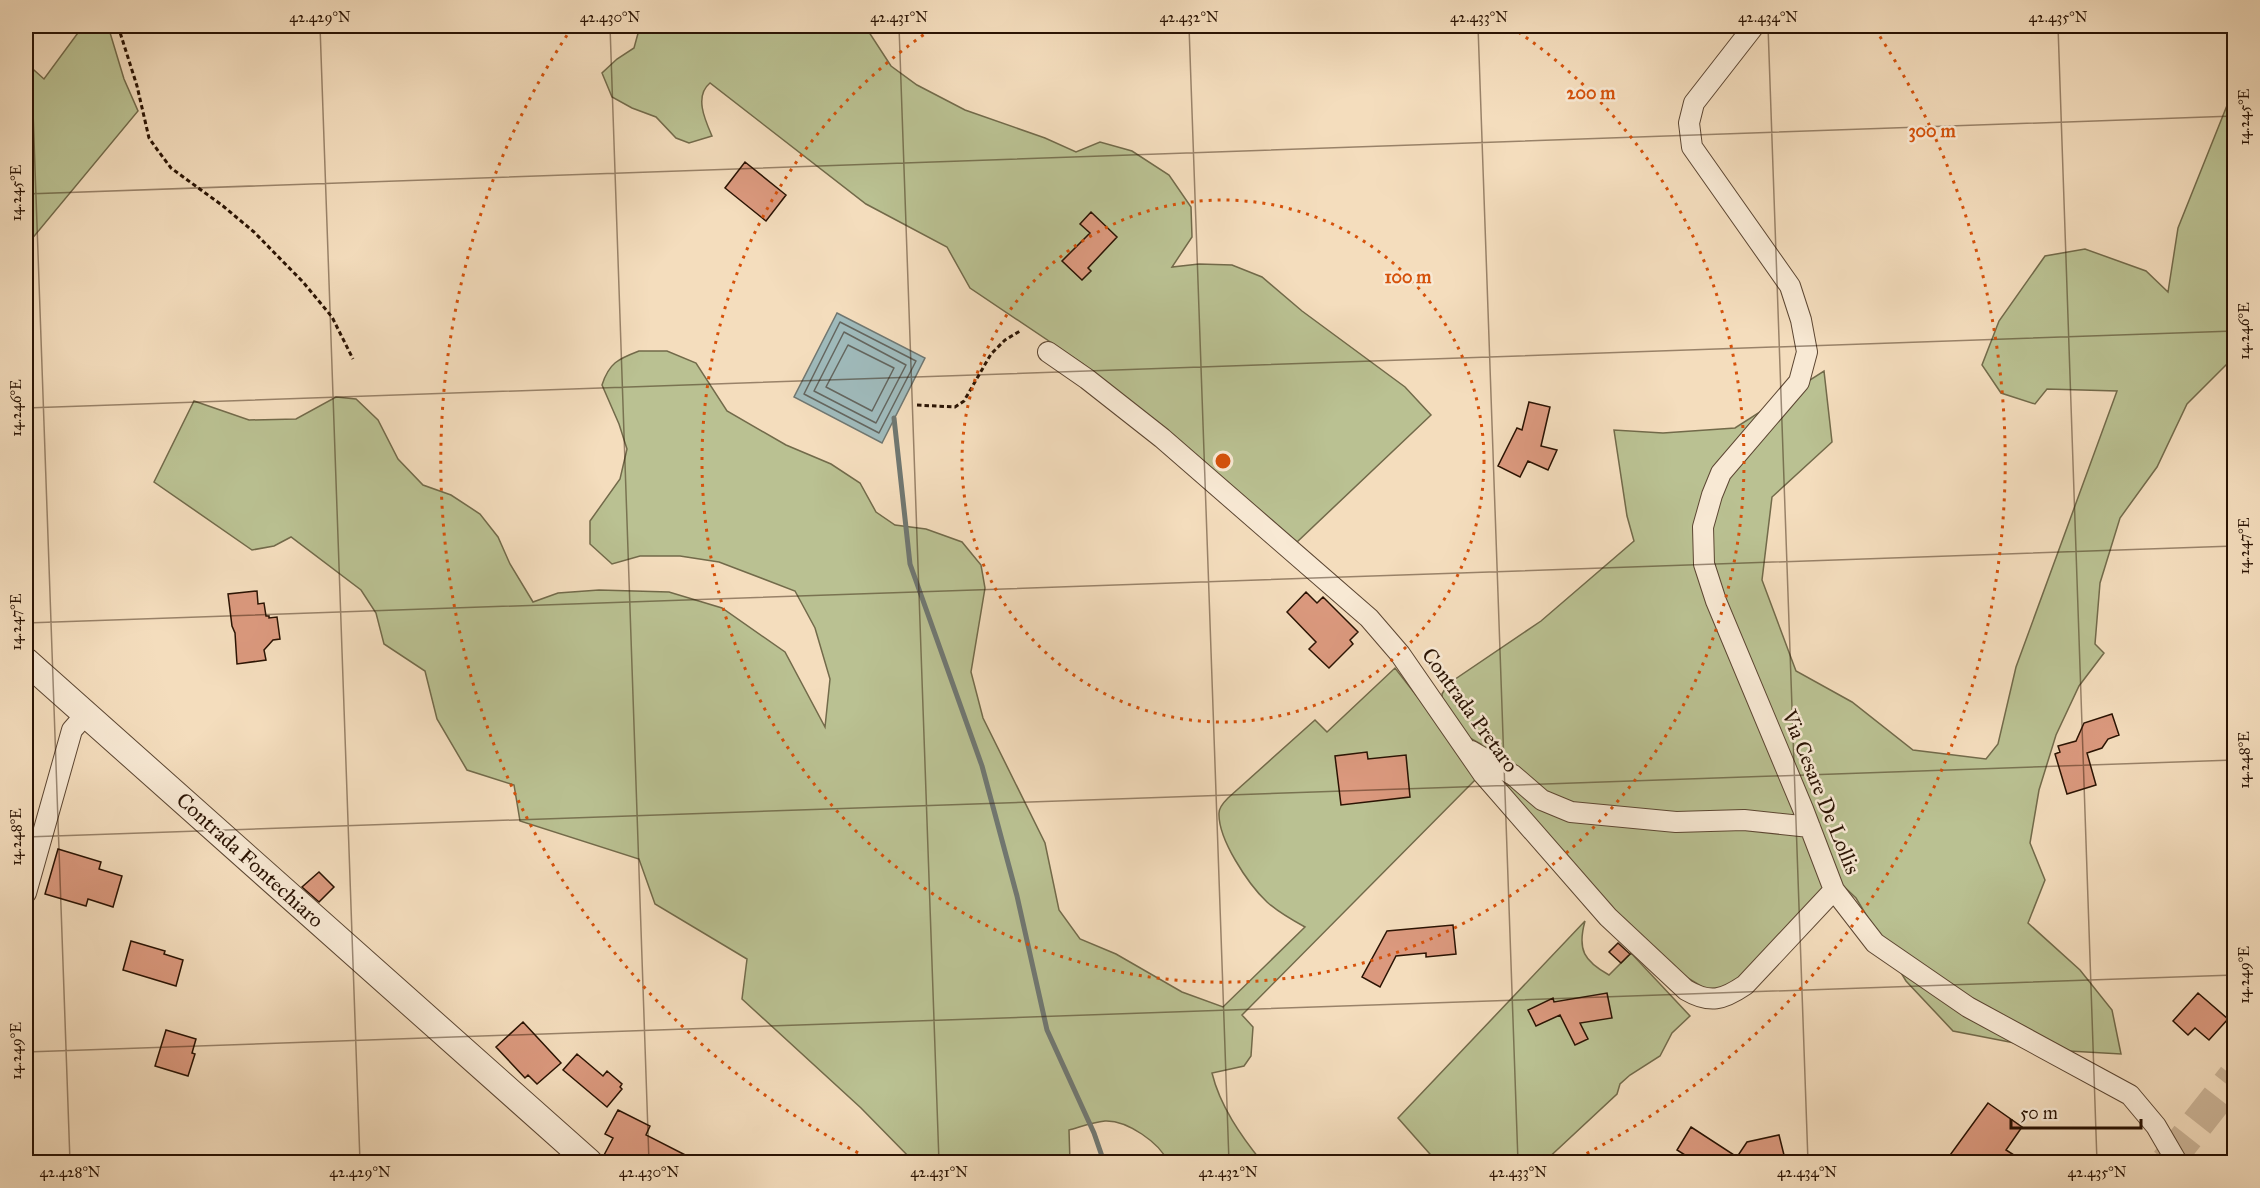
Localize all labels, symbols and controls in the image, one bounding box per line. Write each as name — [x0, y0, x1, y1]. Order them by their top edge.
text: 42.429°N — [289, 8, 351, 26]
text: 42.430°N — [580, 8, 641, 26]
text: 42.431°N — [870, 8, 928, 26]
text: 42.432°N — [1159, 8, 1219, 26]
text: 42.433°N — [1450, 8, 1508, 26]
text: 42.434°N — [1738, 8, 1798, 26]
text: 42.435°N — [2029, 8, 2088, 26]
text: 200 m — [1567, 82, 1616, 104]
text: 14.245°E — [2235, 88, 2253, 145]
text: 300 m — [1908, 120, 1956, 143]
text: 14.245°E — [7, 164, 25, 221]
text: 100 m — [1385, 266, 1432, 288]
text: 14.246°E — [2235, 302, 2253, 360]
text: 14.246°E — [7, 379, 25, 437]
centre of rings — [1213, 451, 1233, 471]
text: 14.247°E — [2235, 517, 2253, 575]
text: 14.247°E — [7, 593, 25, 651]
street label: Contrada Pretaro — [1416, 643, 1524, 778]
street label: Via Cesare De Lollis — [1776, 705, 1866, 878]
text: 14.248°E — [2235, 731, 2253, 789]
street label: Contrada Fontechiaro — [171, 787, 329, 933]
text: 14.248°E — [7, 808, 25, 866]
text: 14.249°E — [2235, 946, 2253, 1004]
text: 14.249°E — [7, 1022, 25, 1080]
scale bar — [2011, 1092, 2142, 1130]
text: 50 m — [2020, 1102, 2058, 1124]
text: 42.428°N — [39, 1163, 101, 1181]
text: 42.429°N — [329, 1163, 391, 1181]
text: 42.430°N — [619, 1163, 680, 1181]
text: 42.431°N — [910, 1163, 968, 1181]
text: 42.432°N — [1198, 1163, 1258, 1181]
text: 42.433°N — [1489, 1163, 1547, 1181]
text: 42.434°N — [1777, 1163, 1837, 1181]
text: 42.435°N — [2068, 1163, 2127, 1181]

